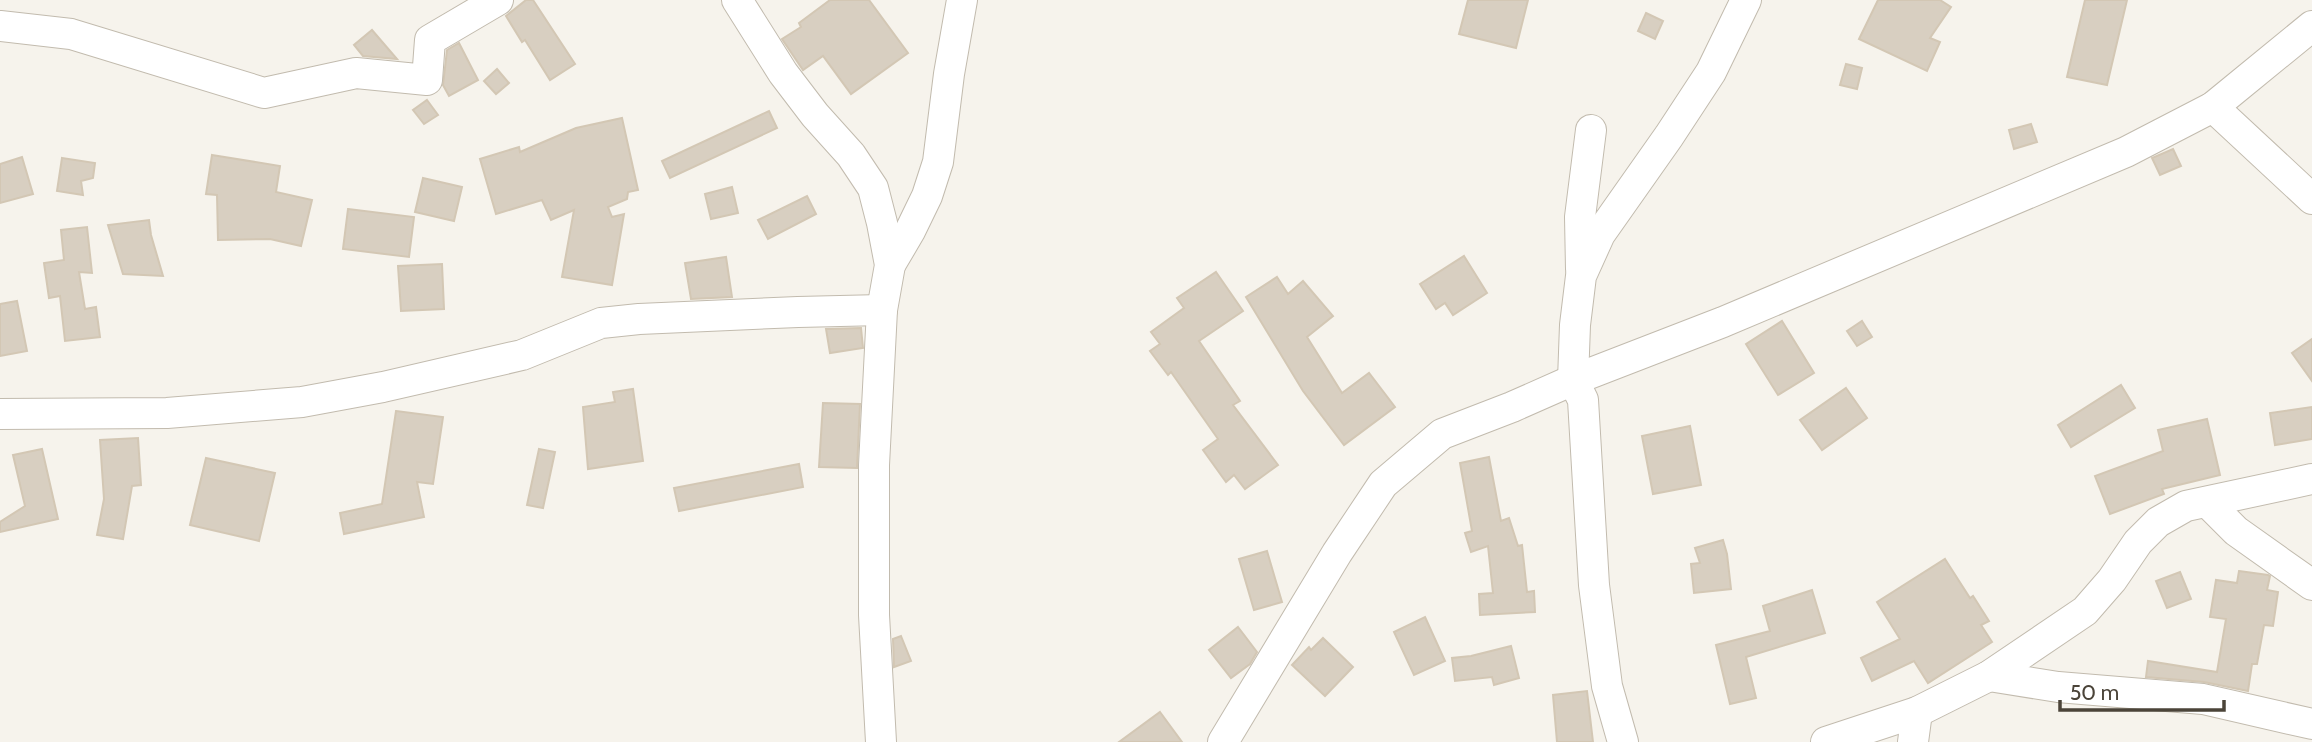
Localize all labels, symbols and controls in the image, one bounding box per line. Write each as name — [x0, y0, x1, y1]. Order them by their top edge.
scale bar — [2060, 668, 2224, 712]
text: 50 m — [2070, 680, 2119, 705]

